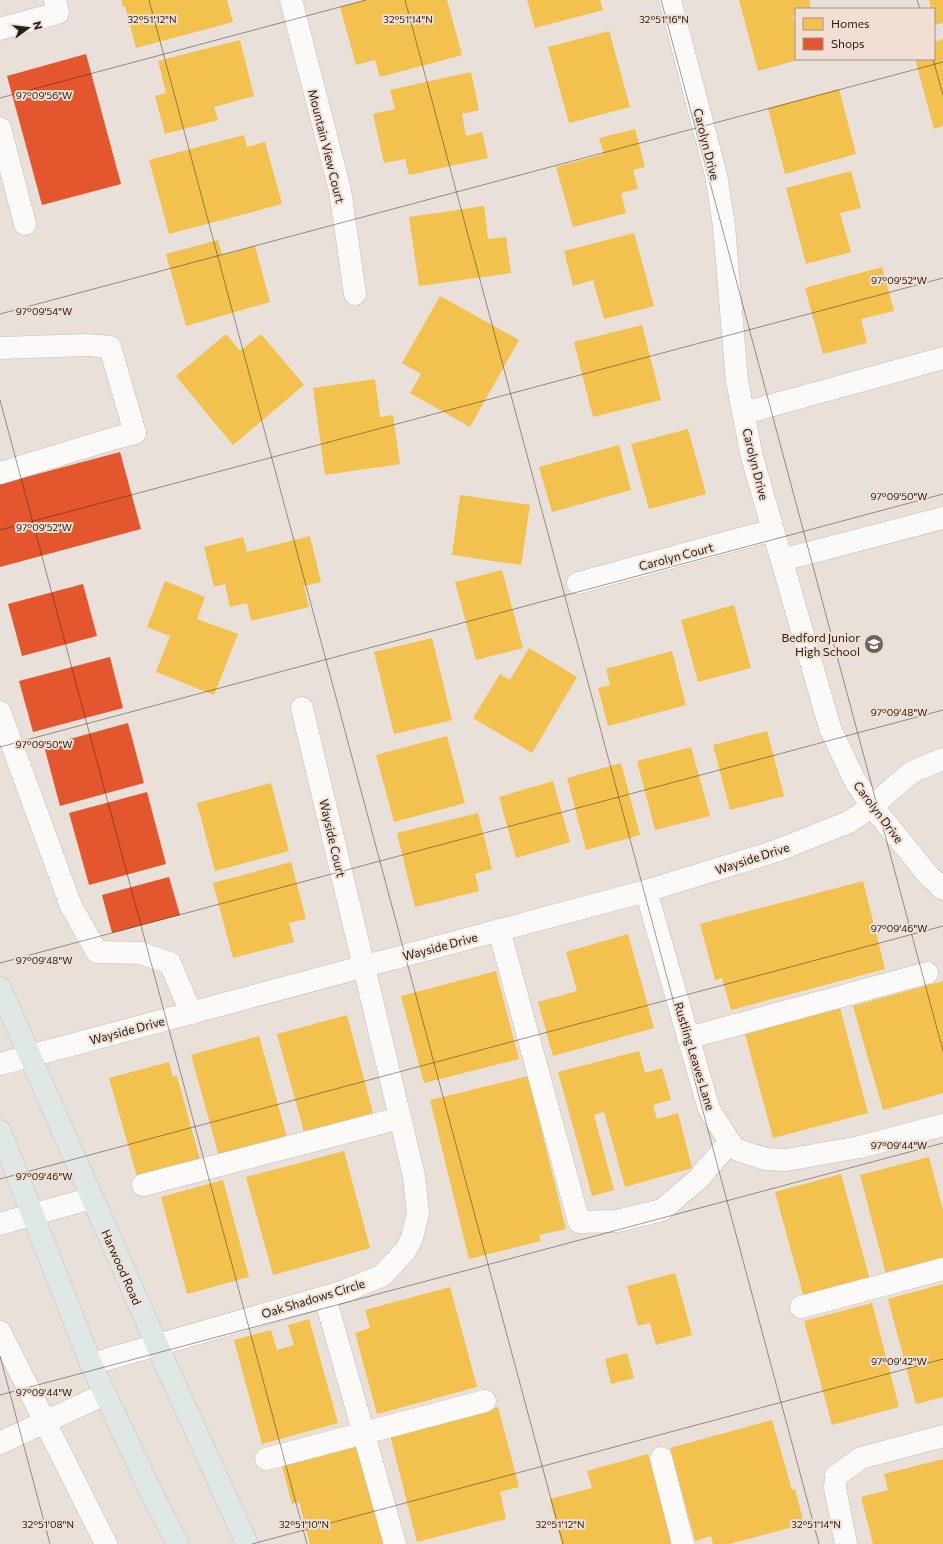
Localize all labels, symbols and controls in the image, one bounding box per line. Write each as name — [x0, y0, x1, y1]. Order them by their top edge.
north arrow — [8, 8, 48, 48]
legend — [795, 8, 935, 60]
text: 32°51'12"N — [127, 13, 177, 25]
text: 32°51'14"N — [383, 13, 433, 25]
text: 32°51'16"N — [639, 13, 689, 25]
text: Homes — [831, 16, 869, 30]
text: N — [31, 20, 45, 31]
text: Shops — [831, 36, 865, 50]
street label: Mountain View Court — [306, 88, 348, 204]
text: 97°09'56"W — [16, 89, 72, 101]
street label: Carolyn Drive — [691, 107, 723, 181]
text: 97°09'52"W — [871, 274, 927, 286]
text: 97°09'54"W — [16, 305, 72, 317]
street label: Carolyn Drive — [740, 427, 772, 501]
text: 97°09'50"W — [871, 490, 927, 502]
text: 97°09'52"W — [16, 521, 72, 533]
street label: Carolyn Court — [637, 539, 715, 573]
place label: Bedford Junior High School — [781, 630, 860, 658]
school or university icon: Bedford Junior High School — [863, 633, 885, 655]
text: 97°09'48"W — [871, 706, 927, 718]
text: 97°09'50"W — [16, 738, 72, 750]
street label: Carolyn Drive — [851, 778, 907, 846]
street label: Wayside Court — [317, 798, 349, 879]
street label: Wayside Drive — [713, 839, 791, 877]
text: 97°09'46"W — [871, 922, 927, 934]
street label: Wayside Drive — [401, 929, 479, 963]
text: 97°09'48"W — [16, 954, 72, 966]
street label: Rustling Leaves Lane — [672, 1000, 718, 1112]
street label: Wayside Drive — [88, 1013, 166, 1047]
text: 97°09'44"W — [871, 1139, 927, 1151]
text: 97°09'46"W — [16, 1170, 72, 1182]
street label: Harwood Road — [99, 1227, 145, 1307]
street label: Oak Shadows Circle — [260, 1276, 366, 1320]
text: 97°09'42"W — [871, 1355, 927, 1367]
text: 97°09'44"W — [16, 1386, 72, 1398]
text: 32°51'08"N — [22, 1518, 74, 1530]
text: 32°51'10"N — [279, 1518, 329, 1530]
text: 32°51'12"N — [535, 1518, 585, 1530]
text: 32°51'14"N — [791, 1518, 841, 1530]

